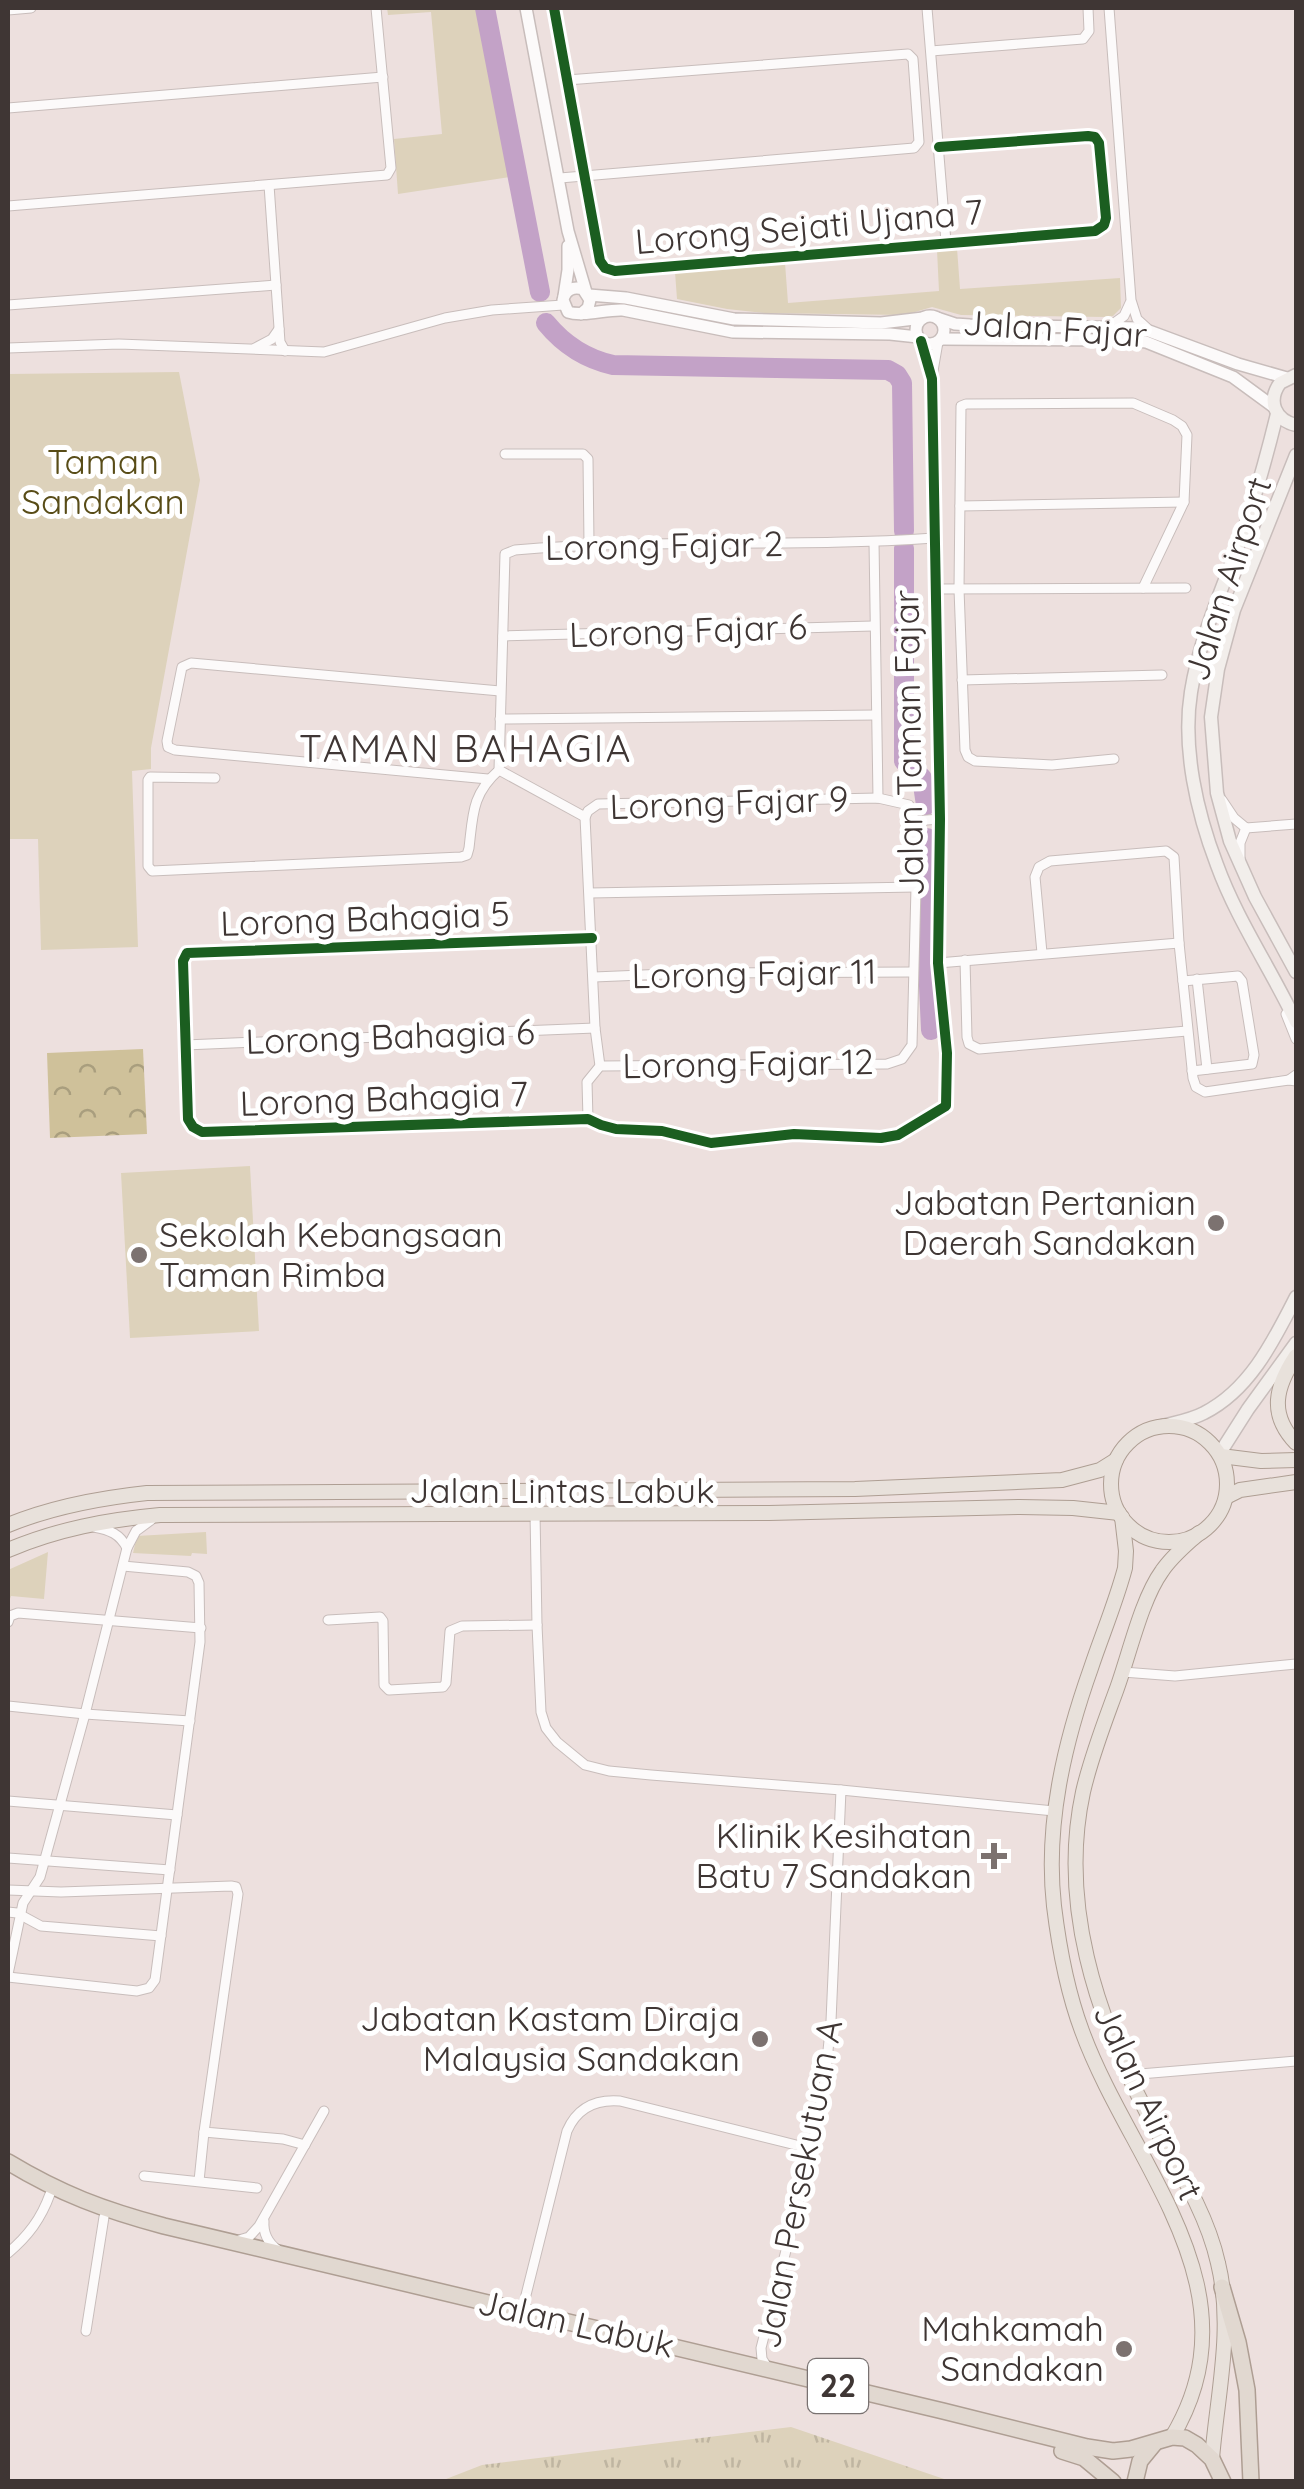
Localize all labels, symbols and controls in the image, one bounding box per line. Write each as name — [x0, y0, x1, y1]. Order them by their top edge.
street label: Lorong Sejati Ujana 7 — [633, 189, 985, 263]
street label: Jalan Fajar — [961, 300, 1149, 356]
park label: Taman Sandakan — [21, 439, 185, 523]
street label: Jalan Airport — [1173, 471, 1281, 686]
street label: Lorong Fajar 2 — [544, 521, 784, 569]
street label: Jalan Taman Fajar — [883, 589, 933, 897]
street label: Lorong Fajar 6 — [568, 604, 808, 656]
district label: TAMAN BAHAGIA — [299, 724, 633, 772]
street label: Lorong Fajar 9 — [609, 776, 849, 828]
street label: Lorong Bahagia 5 — [220, 891, 510, 945]
street label: Lorong Fajar 11 — [631, 949, 877, 997]
street label: Lorong Bahagia 6 — [245, 1009, 535, 1063]
street label: Lorong Fajar 12 — [622, 1039, 874, 1087]
street label: Lorong Bahagia 7 — [239, 1071, 529, 1125]
place label: Jabatan Pertanian Daerah Sandakan — [893, 1180, 1196, 1264]
place label: Sekolah Kebangsaan Taman Rimba — [159, 1212, 503, 1296]
marker: Jabatan Pertanian Daerah Sandakan — [1205, 1212, 1227, 1234]
marker: Sekolah Kebangsaan Taman Rimba — [128, 1244, 150, 1266]
street label: Jalan Lintas Labuk — [409, 1468, 715, 1512]
place label: Klinik Kesihatan Batu 7 Sandakan — [696, 1813, 972, 1897]
marker: Klinik Kesihatan Batu 7 Sandakan — [981, 1843, 1007, 1869]
place label: Jabatan Kastam Diraja Malaysia Sandakan — [360, 1996, 740, 2080]
street label: Jalan Airport — [1084, 1996, 1214, 2207]
street label: Jalan Persekutuan A — [745, 2016, 851, 2352]
marker: Jabatan Kastam Diraja Malaysia Sandakan — [749, 2028, 771, 2050]
street label: Jalan Labuk — [474, 2279, 679, 2367]
place label: Mahkamah Sandakan — [921, 2306, 1104, 2390]
marker: Mahkamah Sandakan — [1113, 2338, 1135, 2360]
road number: 22 — [808, 2359, 868, 2413]

